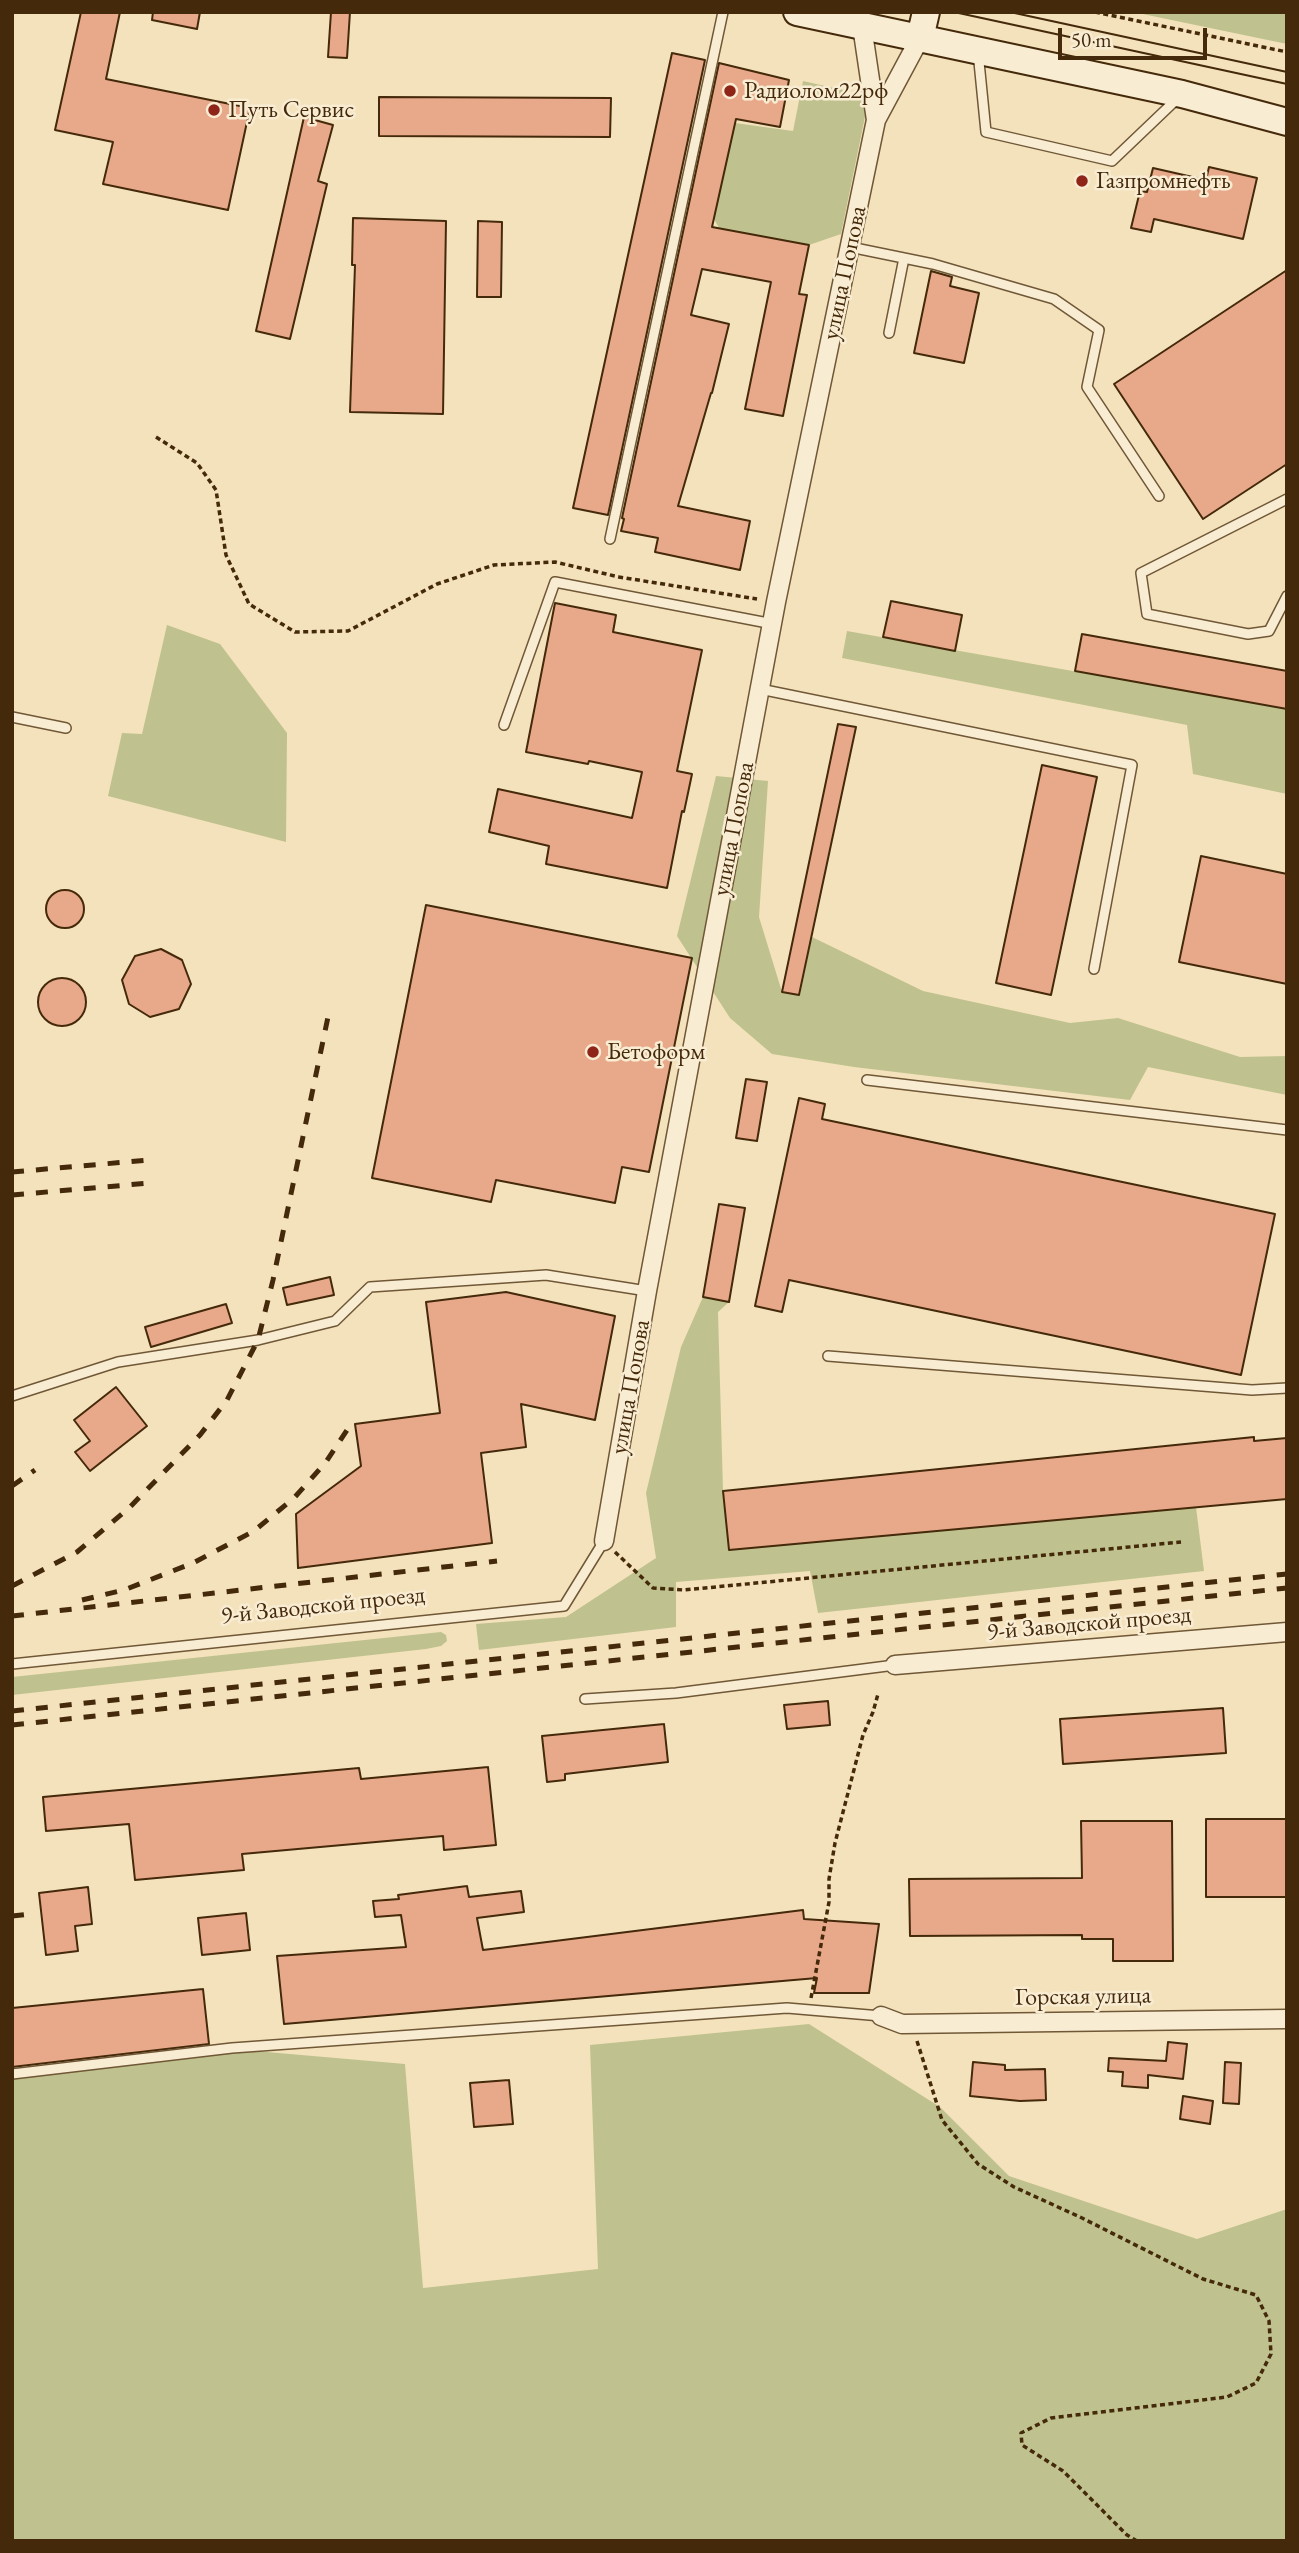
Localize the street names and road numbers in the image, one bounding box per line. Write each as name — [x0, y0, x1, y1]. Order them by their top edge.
street label: улица Попова — [817, 203, 873, 343]
street label: улица Попова — [707, 759, 761, 899]
street label: улица Попова — [605, 1317, 657, 1457]
street label: 9-й Заводской проезд — [220, 1581, 426, 1631]
street label: 9-й Заводской проезд — [986, 1601, 1192, 1647]
street label: Горская улица — [1015, 1981, 1151, 2013]

